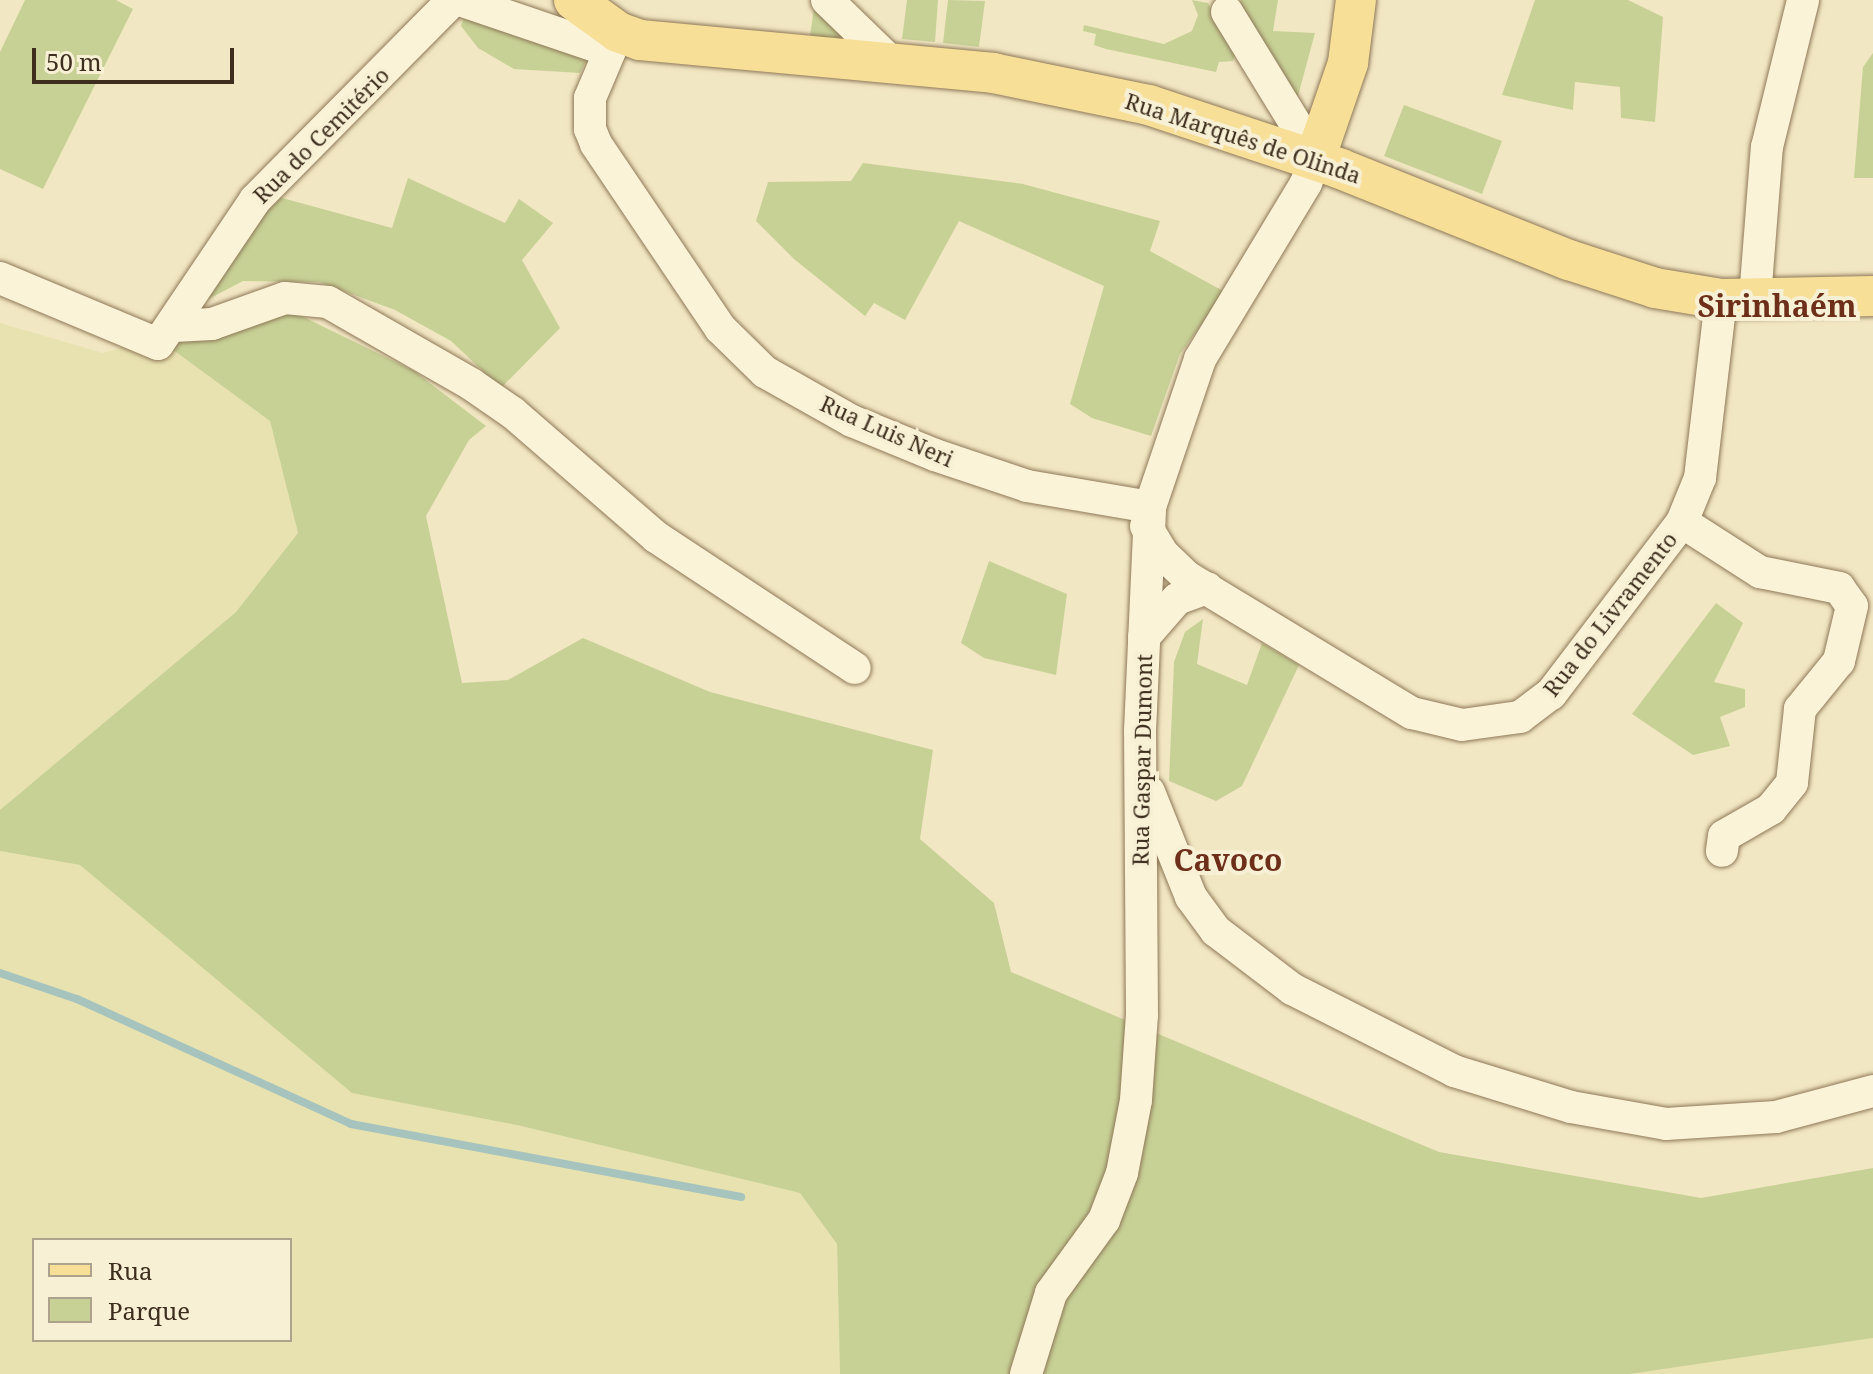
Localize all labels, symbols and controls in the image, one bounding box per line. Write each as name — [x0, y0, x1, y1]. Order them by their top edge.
scale bar — [36, 32, 238, 82]
text: 50 m — [46, 45, 102, 78]
street label: Rua do Cemitério — [248, 62, 394, 208]
street label: Rua Marquês de Olinda — [1122, 87, 1364, 189]
district label: Sirinhaém — [1698, 288, 1856, 324]
street label: Rua Luis Neri — [816, 390, 958, 472]
street label: Rua do Livramento — [1538, 527, 1682, 701]
street label: Rua Gaspar Dumont — [1127, 654, 1157, 866]
district label: Cavoco — [1174, 842, 1282, 878]
legend — [32, 1238, 292, 1342]
text: Rua — [108, 1254, 153, 1287]
text: Parque — [108, 1294, 190, 1327]

